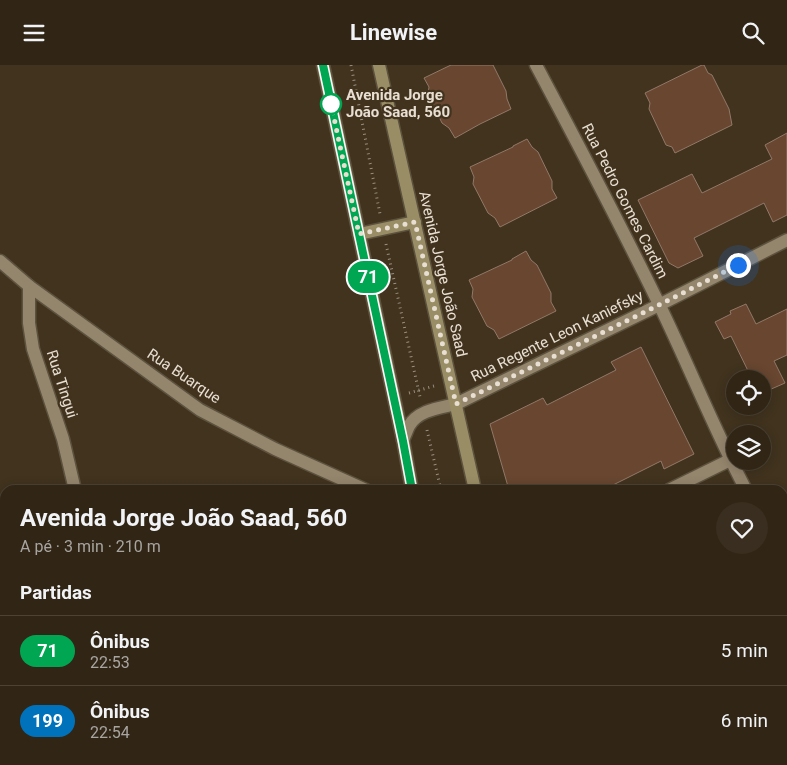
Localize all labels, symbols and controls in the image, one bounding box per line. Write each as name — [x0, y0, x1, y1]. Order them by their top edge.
icon: menu — [20, 19, 48, 47]
icon: search — [739, 19, 767, 47]
text: Linewise — [350, 20, 437, 45]
place label: Avenida Jorge João Saad, 560 — [346, 86, 450, 121]
marker: Avenida Jorge João Saad, 560 — [320, 93, 342, 115]
street label: Rua Pedro Gomes Cardim — [578, 120, 672, 282]
street label: Avenida Jorge João Saad — [415, 189, 471, 359]
your location — [726, 253, 751, 278]
line badge: 71 — [346, 261, 390, 293]
text: 71 — [358, 266, 378, 287]
street label: Rua Regente Leon Kaniefsky — [468, 286, 646, 386]
street label: Rua Buarque — [144, 345, 224, 407]
street label: Rua Tingui — [43, 348, 81, 420]
map controls — [726, 370, 771, 470]
button: locate — [726, 370, 771, 415]
button: layers — [726, 425, 771, 470]
button: heart — [716, 502, 768, 554]
text: Avenida Jorge João Saad, 560 — [20, 504, 347, 532]
text: A pé · 3 min · 210 m — [20, 537, 161, 556]
text: Partidas — [20, 581, 92, 604]
text: Ônibus — [90, 630, 150, 653]
text: 5 min — [721, 639, 768, 662]
text: 71 — [37, 640, 58, 661]
text: 22:53 — [90, 653, 130, 672]
text: Ônibus — [90, 700, 150, 723]
text: 6 min — [721, 709, 768, 732]
text: 199 — [32, 710, 63, 731]
text: 22:54 — [90, 723, 130, 742]

